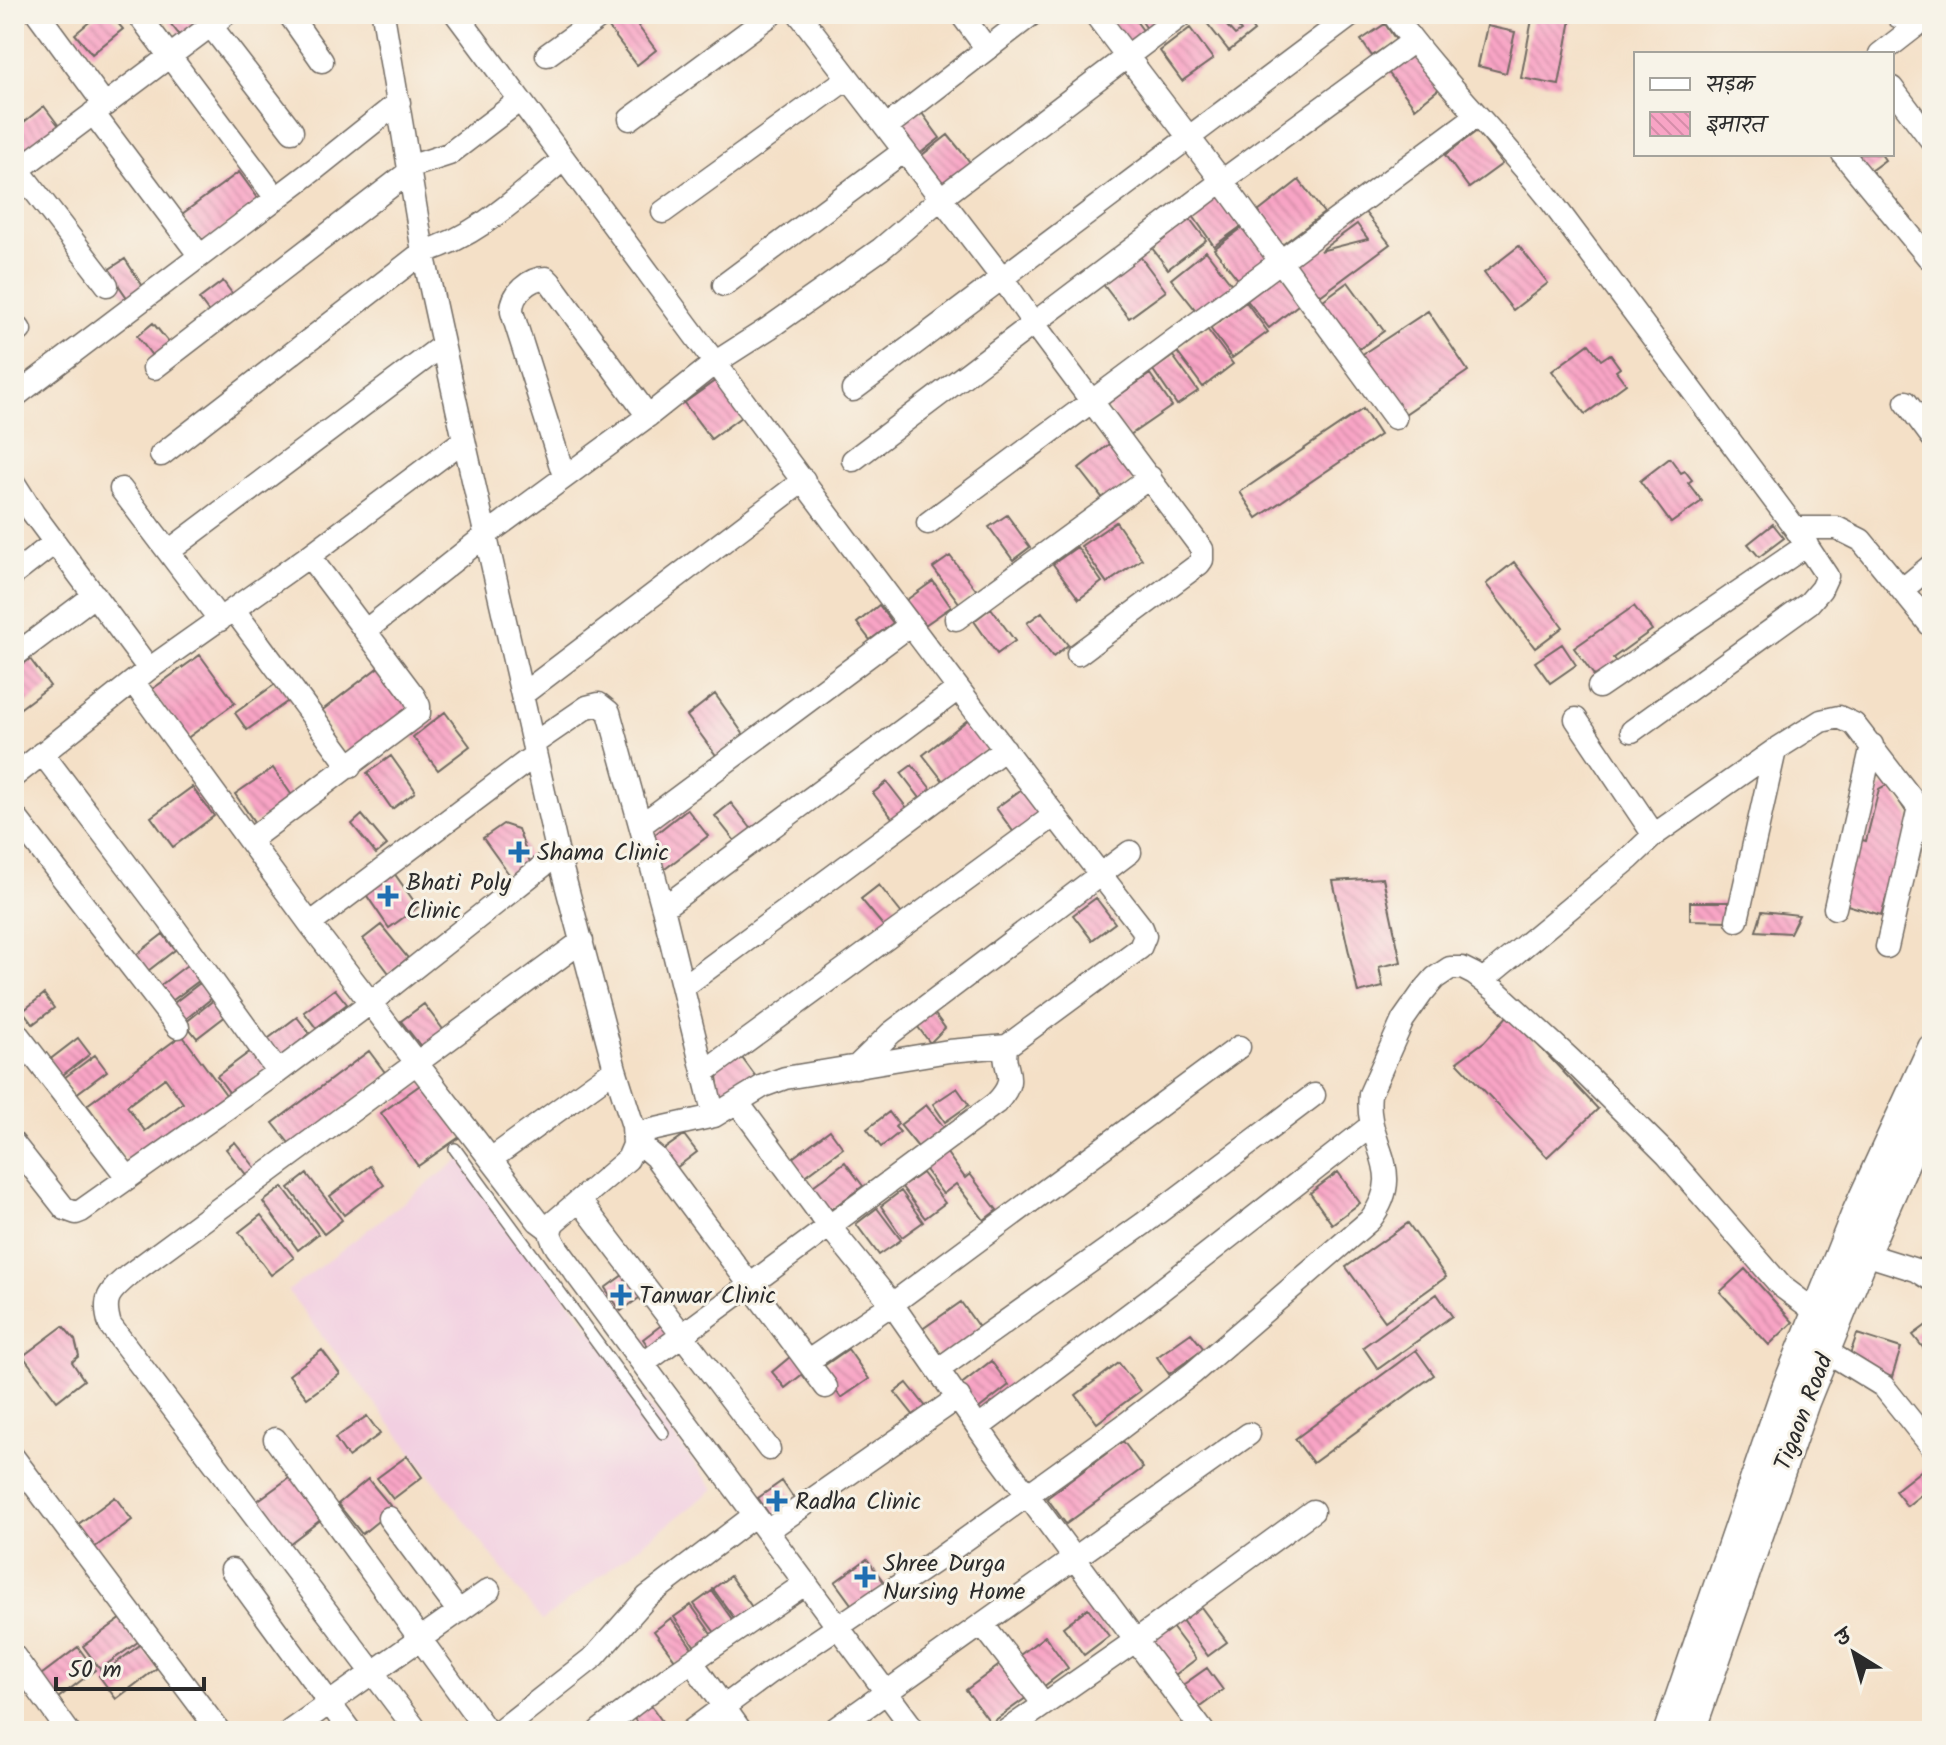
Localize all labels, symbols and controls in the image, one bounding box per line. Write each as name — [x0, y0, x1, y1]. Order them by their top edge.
legend — [1634, 52, 1894, 156]
text: सड़क — [1706, 66, 1757, 105]
text: इमारत — [1706, 106, 1770, 145]
place label: Shama Clinic — [537, 834, 669, 873]
marker: Shama Clinic — [508, 841, 530, 863]
place label: Bhati Poly Clinic — [406, 864, 512, 931]
marker: Bhati Poly Clinic — [377, 885, 399, 907]
place label: Tanwar Clinic — [639, 1277, 776, 1316]
marker: Tanwar Clinic — [610, 1284, 632, 1306]
street label: Tigaon Road — [1764, 1347, 1845, 1477]
place label: Radha Clinic — [795, 1483, 921, 1522]
marker: Radha Clinic — [766, 1490, 788, 1512]
place label: Shree Durga Nursing Home — [883, 1545, 1026, 1612]
marker: Shree Durga Nursing Home — [854, 1566, 876, 1588]
north arrow — [1814, 1613, 1894, 1693]
text: उ — [1827, 1618, 1863, 1657]
scale bar — [56, 1641, 204, 1691]
text: 50 m — [68, 1651, 122, 1690]

